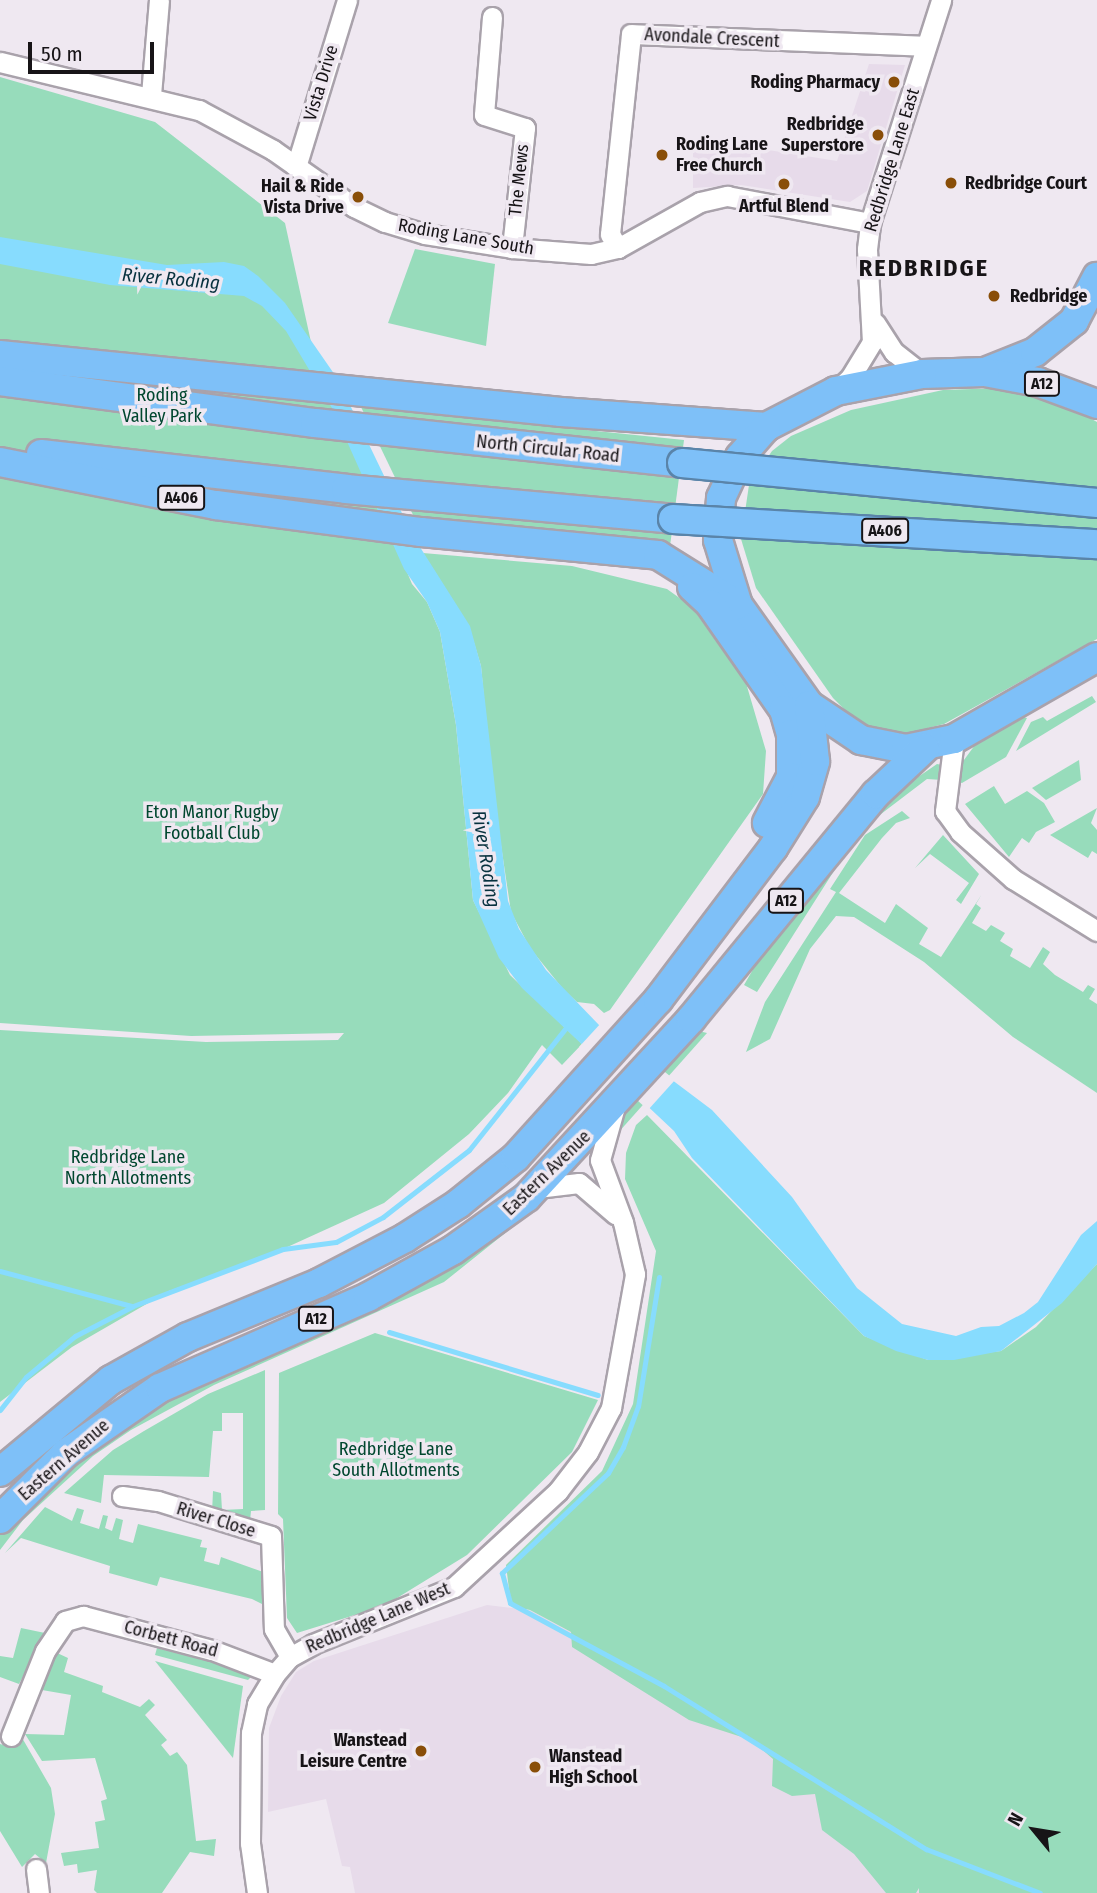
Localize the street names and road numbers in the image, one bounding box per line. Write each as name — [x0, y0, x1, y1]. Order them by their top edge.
street label: Avondale Crescent — [644, 24, 780, 52]
street label: Vista Drive — [299, 42, 343, 124]
street label: Redbridge Lane East — [860, 86, 924, 234]
street label: The Mews — [504, 143, 534, 217]
street label: Roding Lane South — [396, 214, 536, 260]
road number: A12 — [1023, 372, 1061, 396]
street label: North Circular Road — [475, 431, 621, 467]
road number: A406 — [156, 485, 206, 510]
road number: A406 — [860, 518, 910, 544]
road number: A12 — [767, 888, 805, 914]
street label: Eastern Avenue — [499, 1126, 595, 1220]
road number: A12 — [297, 1306, 335, 1331]
street label: Eastern Avenue — [14, 1415, 114, 1505]
street label: River Close — [174, 1498, 258, 1542]
street label: Redbridge Lane West — [303, 1578, 453, 1658]
street label: Corbett Road — [122, 1616, 220, 1662]

